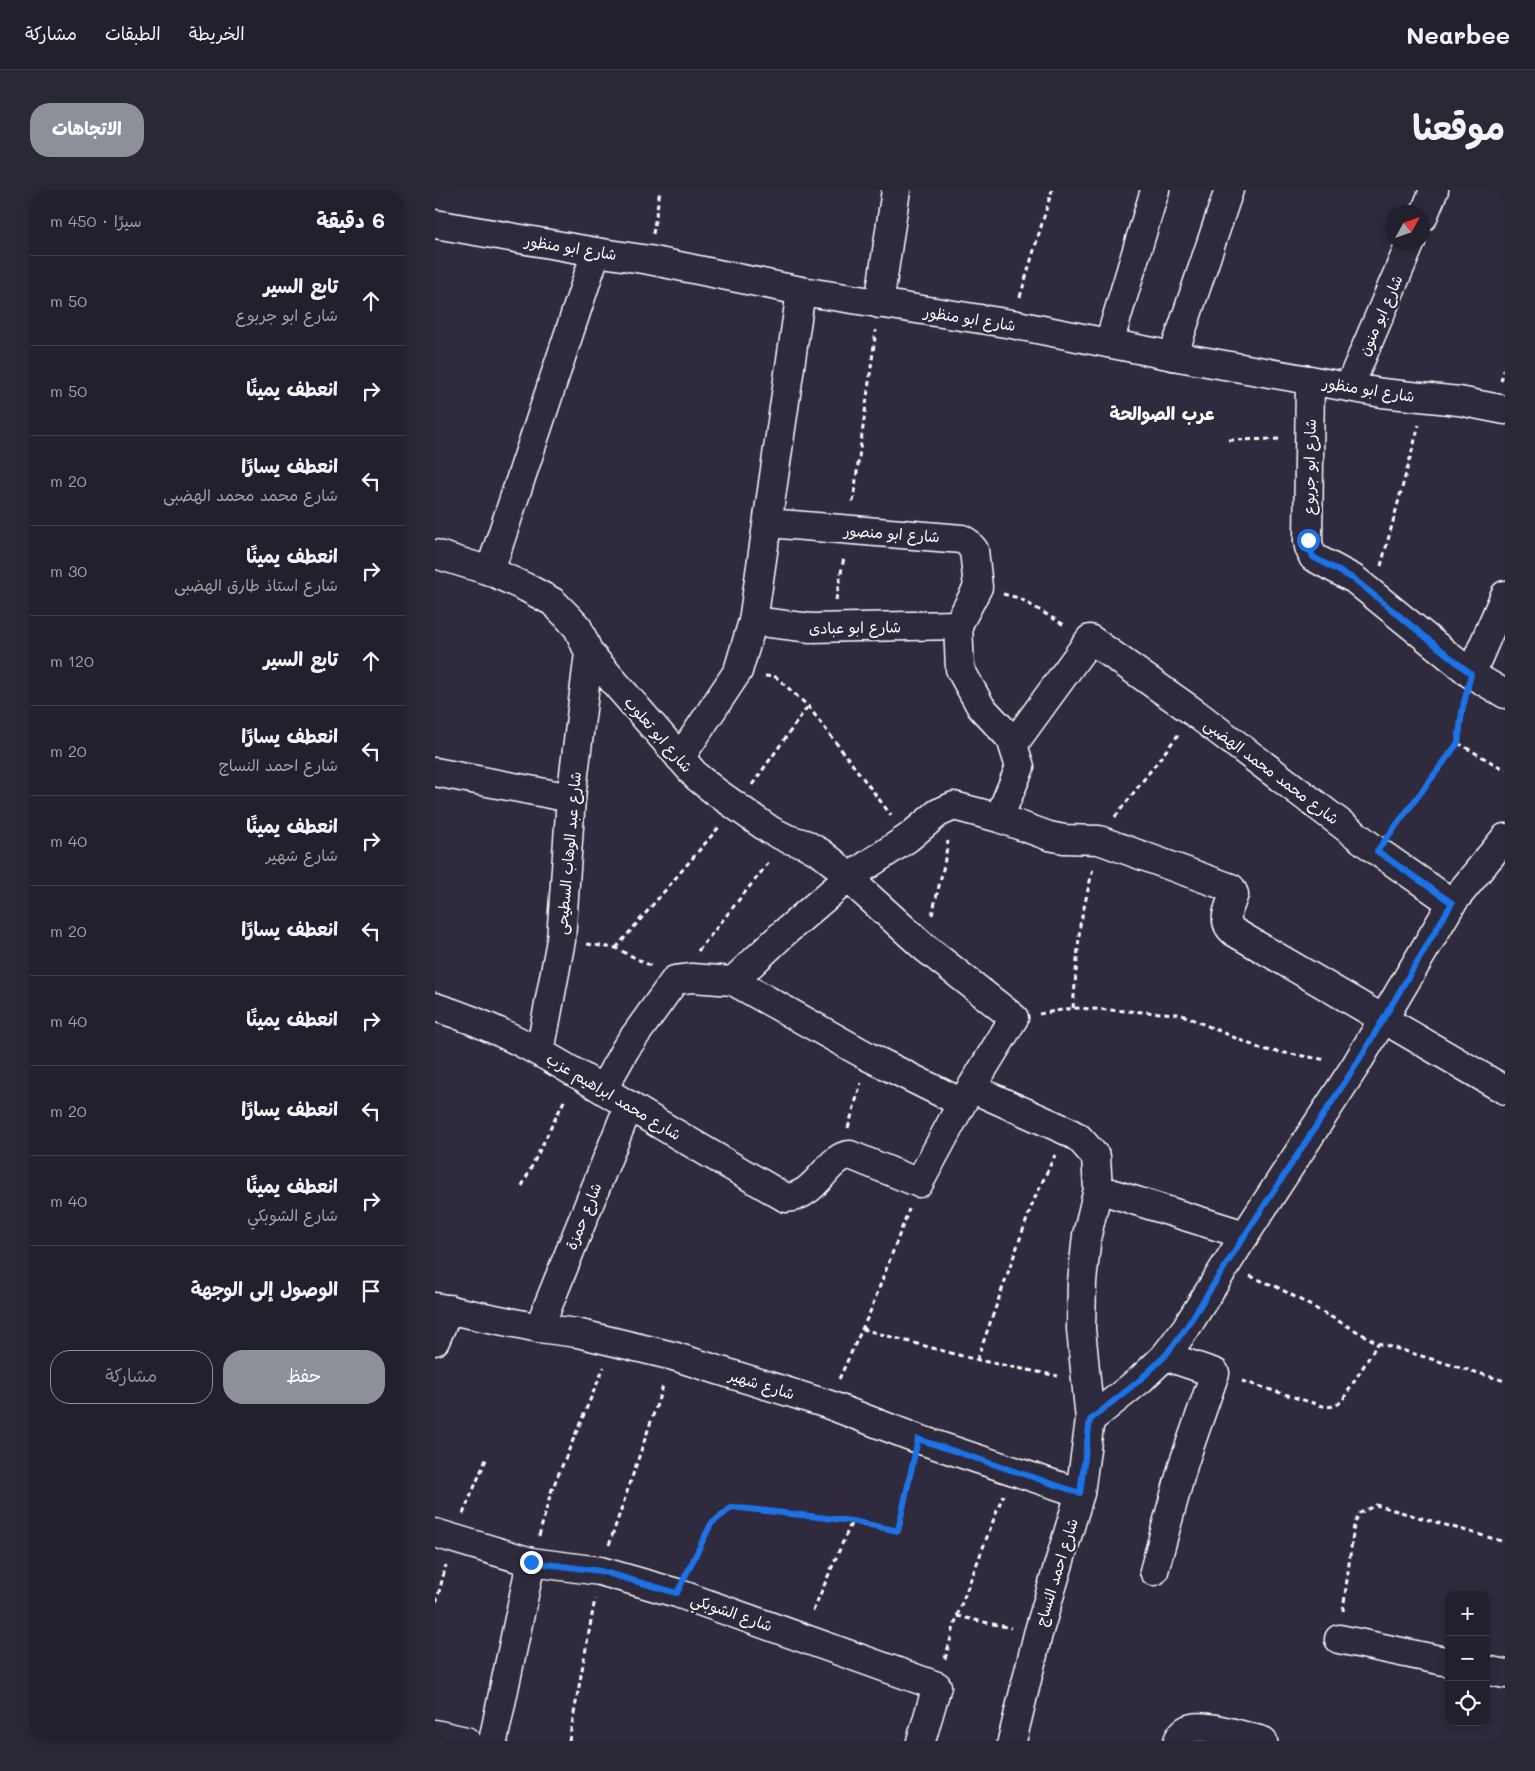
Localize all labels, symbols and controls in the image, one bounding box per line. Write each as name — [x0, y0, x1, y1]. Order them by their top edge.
text: Nearbee — [1406, 19, 1510, 50]
text: مشاركة — [25, 21, 77, 45]
text: الطبقات — [105, 21, 161, 45]
text: الخريطة — [189, 21, 245, 45]
button: الاتجاهات — [30, 103, 144, 157]
text: موقعنا — [1412, 103, 1505, 149]
north arrow — [1385, 205, 1430, 250]
text: 6 دقيقة — [316, 206, 385, 233]
text: سيرًا · 450 m — [50, 210, 142, 231]
street label: شارع ابو منظور — [523, 230, 618, 265]
street label: شارع ابو منون — [1353, 271, 1408, 359]
text: تابع السير — [263, 273, 338, 298]
icon: ahead — [357, 287, 385, 315]
text: 50 m — [50, 290, 87, 311]
street label: شارع ابو منظور — [922, 301, 1017, 336]
text: شارع ابو جربوع — [235, 304, 338, 325]
street label: شارع ابو منظور — [1321, 372, 1416, 407]
text: انعطف يمينًا — [246, 376, 338, 401]
icon: right — [357, 377, 385, 405]
text: 50 m — [50, 380, 87, 401]
district label: عرب الصوالحة — [1110, 401, 1215, 425]
street label: شارع ابو جربوع — [1298, 419, 1321, 515]
text: انعطف يسارًا — [241, 453, 338, 478]
icon: left — [357, 467, 385, 495]
text: 20 m — [50, 470, 87, 491]
text: شارع محمد محمد الهضبى — [163, 484, 338, 505]
street label: شارع ابو منصور — [842, 520, 941, 547]
route start — [1297, 529, 1320, 552]
text: انعطف يمينًا — [246, 543, 338, 568]
icon: right — [357, 557, 385, 585]
text: 30 m — [50, 560, 87, 581]
text: شارع استاذ طارق الهضبى — [174, 574, 338, 595]
street label: شارع ابو عبادى — [809, 616, 901, 639]
text: تابع السير — [263, 646, 338, 671]
icon: ahead — [357, 647, 385, 675]
text: 120 m — [50, 650, 94, 671]
street label: شارع ابو تعلوب — [620, 692, 697, 777]
street label: شارع محمد محمد الهضبى — [1200, 714, 1343, 829]
text: انعطف يسارًا — [241, 723, 338, 748]
icon: left — [357, 737, 385, 765]
text: 20 m — [50, 740, 87, 761]
text: شارع احمد النساج — [219, 754, 338, 775]
street label: شارع عبد الوهاب السطيحى — [551, 771, 586, 936]
text: انعطف يمينًا — [246, 813, 338, 838]
icon: right — [357, 827, 385, 855]
text: 40 m — [50, 830, 87, 851]
text: شارع شهير — [266, 844, 338, 865]
text: انعطف يسارًا — [241, 916, 338, 941]
icon: left — [357, 917, 385, 945]
text: 20 m — [50, 920, 87, 941]
text: انعطف يمينًا — [246, 1006, 338, 1031]
icon: right — [357, 1007, 385, 1035]
text: 40 m — [50, 1010, 87, 1031]
street label: شارع محمد ابراهيم عزب — [541, 1048, 685, 1147]
text: انعطف يسارًا — [241, 1096, 338, 1121]
icon: left — [357, 1097, 385, 1125]
text: 20 m — [50, 1100, 87, 1121]
text: انعطف يمينًا — [246, 1173, 338, 1198]
street label: شارع حمزة — [560, 1179, 606, 1253]
icon: right — [357, 1187, 385, 1215]
text: 40 m — [50, 1190, 87, 1211]
text: شارع الشوبكي — [247, 1204, 338, 1225]
text: الوصول إلى الوجهة — [191, 1276, 338, 1301]
icon: arrive — [357, 1277, 385, 1305]
button: مشاركة — [50, 1350, 213, 1404]
button: حفظ — [223, 1350, 385, 1404]
street label: شارع شهير — [725, 1364, 797, 1404]
street label: شارع احمد النساج — [1030, 1516, 1083, 1629]
route end — [520, 1551, 543, 1574]
street label: شارع الشوبكي — [687, 1589, 775, 1639]
map controls — [1445, 1591, 1490, 1726]
button: + — [1445, 1591, 1490, 1636]
button: − — [1445, 1636, 1490, 1681]
button: locate — [1445, 1681, 1490, 1726]

